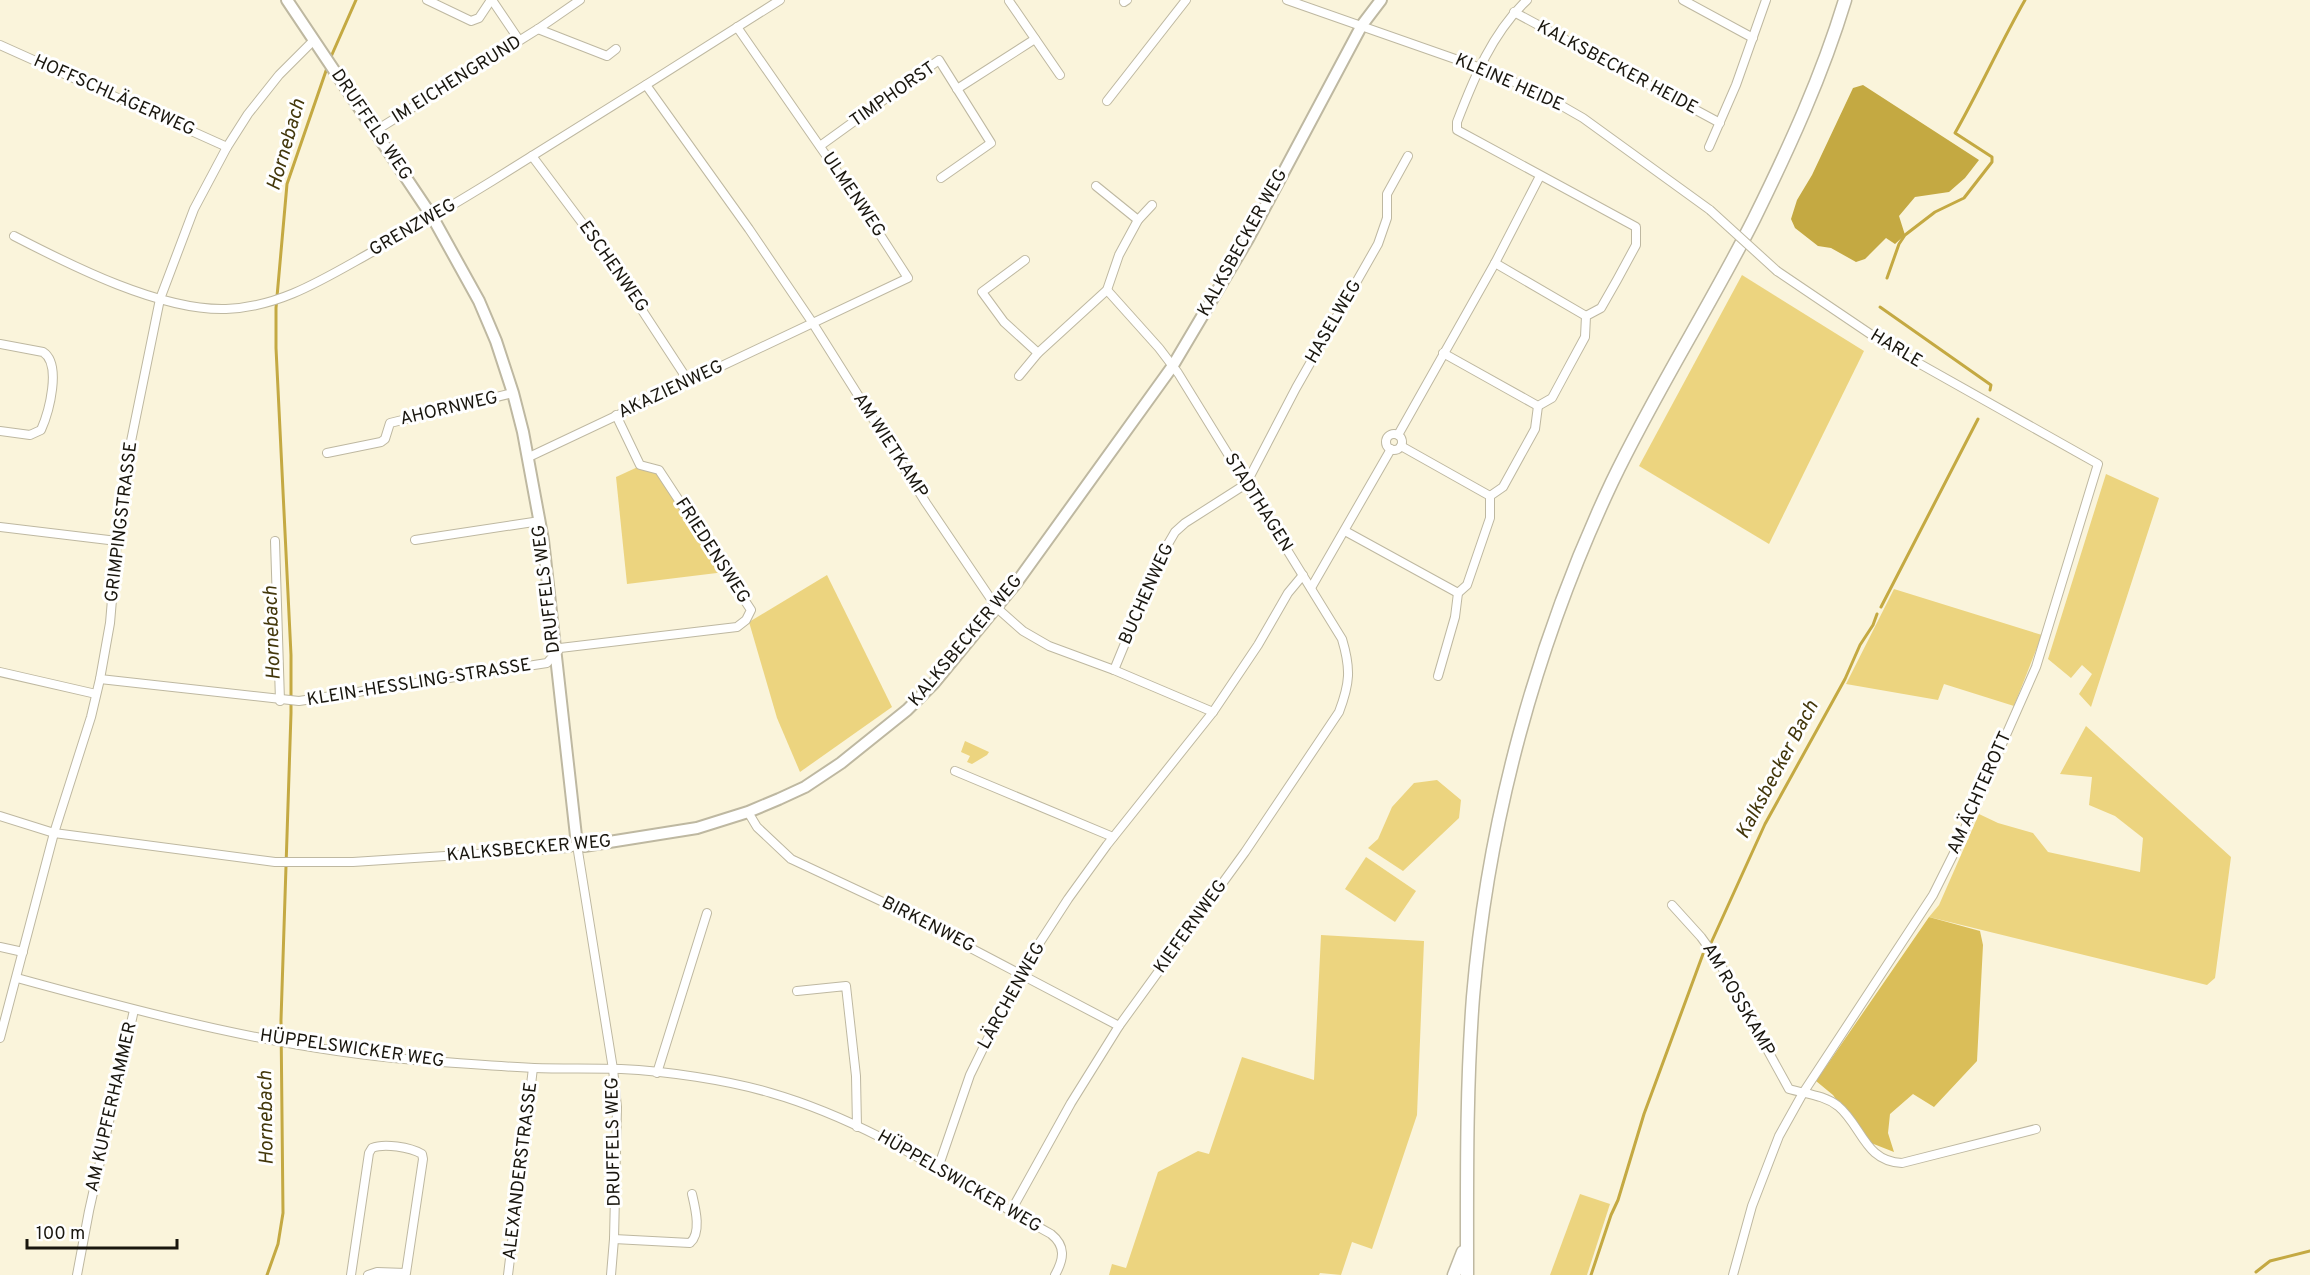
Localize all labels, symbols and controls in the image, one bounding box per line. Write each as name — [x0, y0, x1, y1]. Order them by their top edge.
street label: KALKSBECKER HEIDE — [1532, 16, 1702, 120]
street label: IM EICHENGRUND — [388, 31, 526, 129]
street label: HOFFSCHLÄGERWEG — [30, 48, 199, 142]
street label: KLEINE HEIDE — [1451, 49, 1567, 117]
street label: TIMPHORST — [846, 57, 940, 133]
street label: DRUFFELS WEG — [325, 65, 417, 185]
water label: Hornebach — [261, 96, 313, 194]
street label: ULMENWEG — [816, 148, 890, 242]
street label: KALKSBECKER WEG — [1193, 165, 1293, 321]
street label: GRENZWEG — [365, 194, 461, 262]
street label: ESCHENWEG — [573, 217, 653, 317]
street label: HASELWEG — [1301, 276, 1367, 368]
street label: HARLE — [1866, 324, 1926, 374]
street label: AKAZIENWEG — [615, 356, 727, 424]
street label: AHORNWEG — [398, 387, 500, 431]
street label: AM WIETKAMP — [847, 389, 933, 503]
street label: GRIMPINGSTRASSE — [101, 440, 143, 604]
street label: STADTHAGEN — [1219, 449, 1297, 557]
street label: FRIEDENSWEG — [669, 494, 755, 608]
street label: DRUFFELS WEG — [528, 523, 566, 655]
street label: BUCHENWEG — [1114, 540, 1180, 648]
street label: KALKSBECKER WEG — [904, 570, 1028, 712]
water label: Hornebach — [258, 585, 288, 681]
street label: KLEIN-HESSLING-STRASSE — [305, 654, 533, 712]
water label: Kalksbecker Bach — [1731, 696, 1825, 844]
street label: AM ÄCHTEROTT — [1941, 727, 2017, 858]
street label: KALKSBECKER WEG — [446, 830, 612, 868]
street label: KIEFERNWEG — [1149, 876, 1233, 978]
street label: BIRKENWEG — [878, 892, 978, 958]
street label: LÄRCHENWEG — [971, 937, 1051, 1054]
street label: AM ROSSKAMP — [1696, 939, 1780, 1061]
street label: AM KUPFERHAMMER — [81, 1020, 143, 1194]
street label: HÜPPELSWICKER WEG — [258, 1023, 446, 1073]
water label: Hornebach — [253, 1070, 281, 1165]
street label: DRUFFELS WEG — [601, 1077, 627, 1207]
street label: ALEXANDERSTRASSE — [499, 1081, 543, 1261]
street label: HÜPPELSWICKER WEG — [873, 1124, 1046, 1238]
scale bar — [27, 1212, 177, 1250]
text: 100 m — [36, 1223, 85, 1246]

